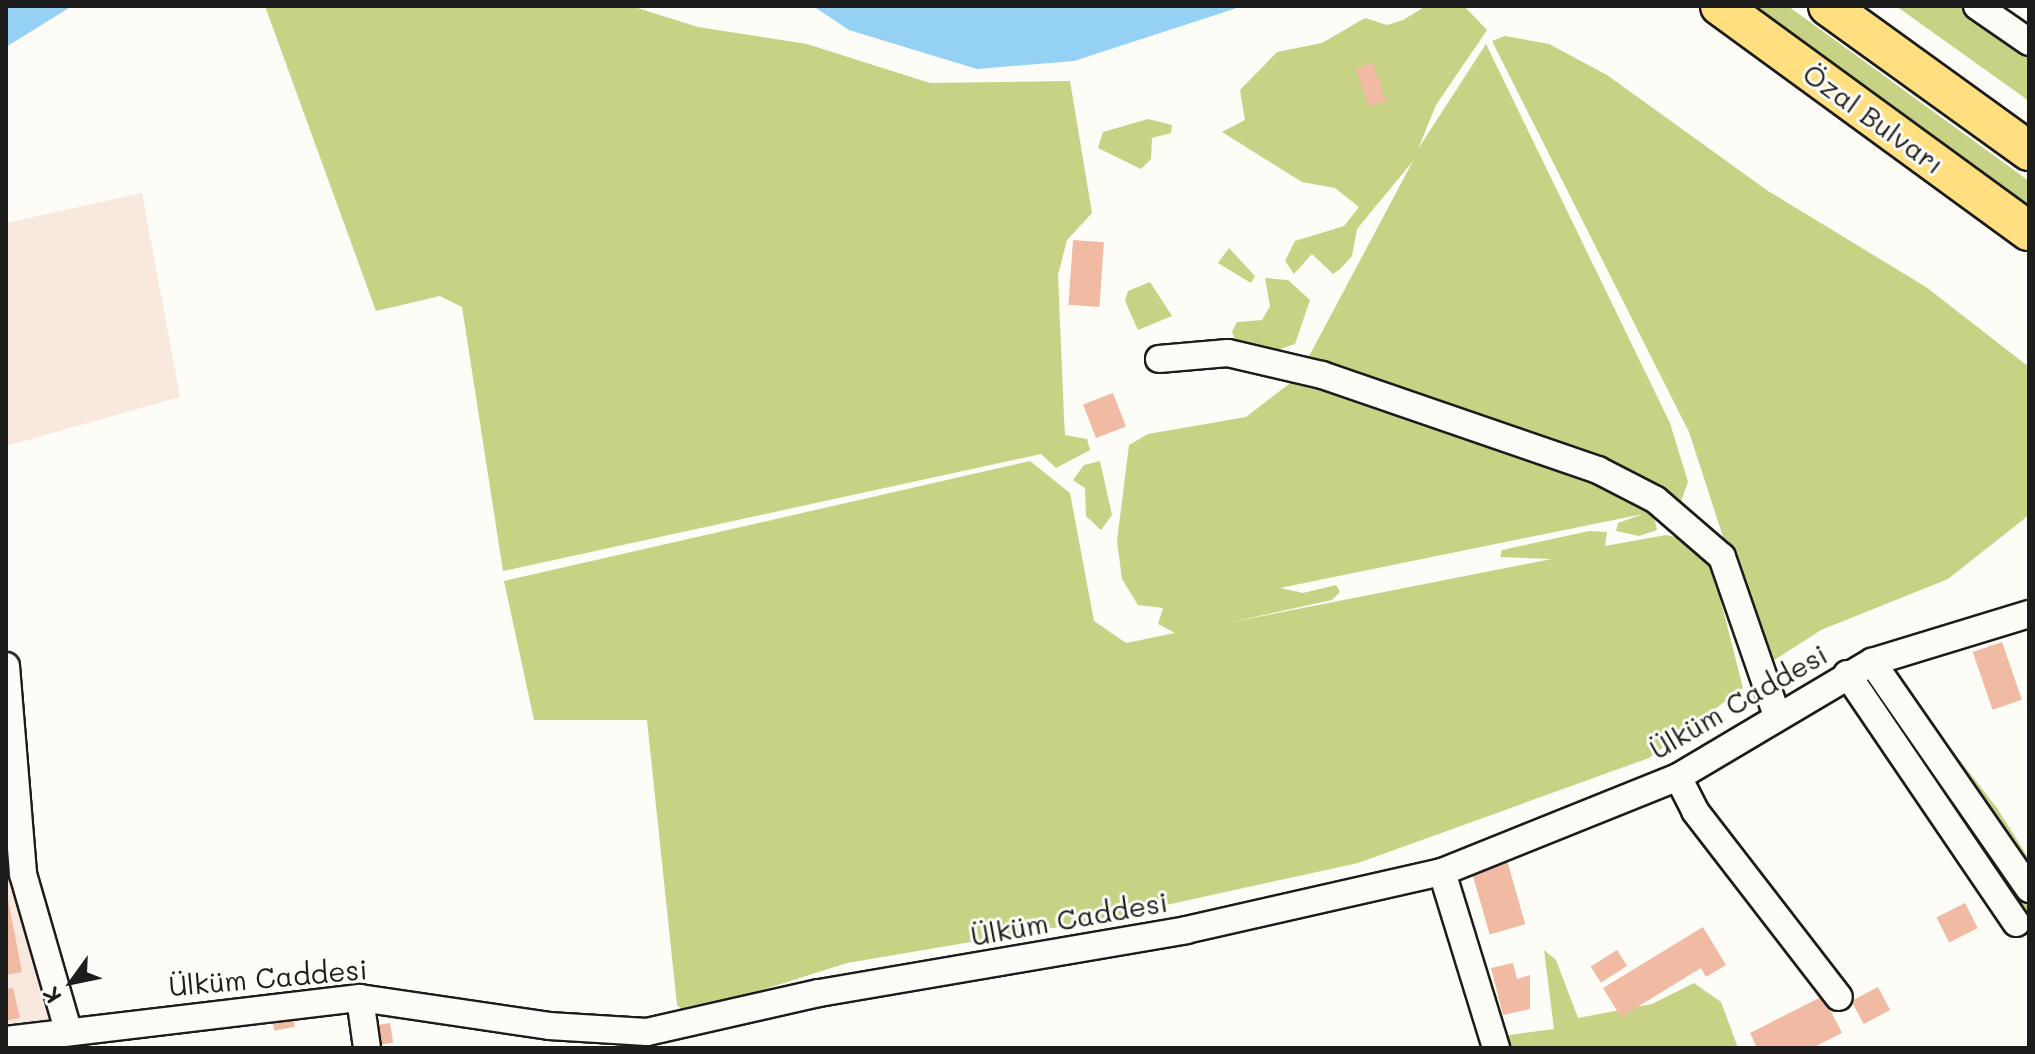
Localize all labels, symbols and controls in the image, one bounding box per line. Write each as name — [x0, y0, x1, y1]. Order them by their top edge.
street label: Özal Bulvarı — [1797, 56, 1951, 180]
street label: Ülküm Caddesi — [1643, 637, 1833, 765]
street label: Ülküm Caddesi — [968, 884, 1170, 952]
north arrow — [32, 942, 112, 1022]
street label: Ülküm Caddesi — [167, 952, 369, 1002]
text: K — [35, 981, 68, 1009]

